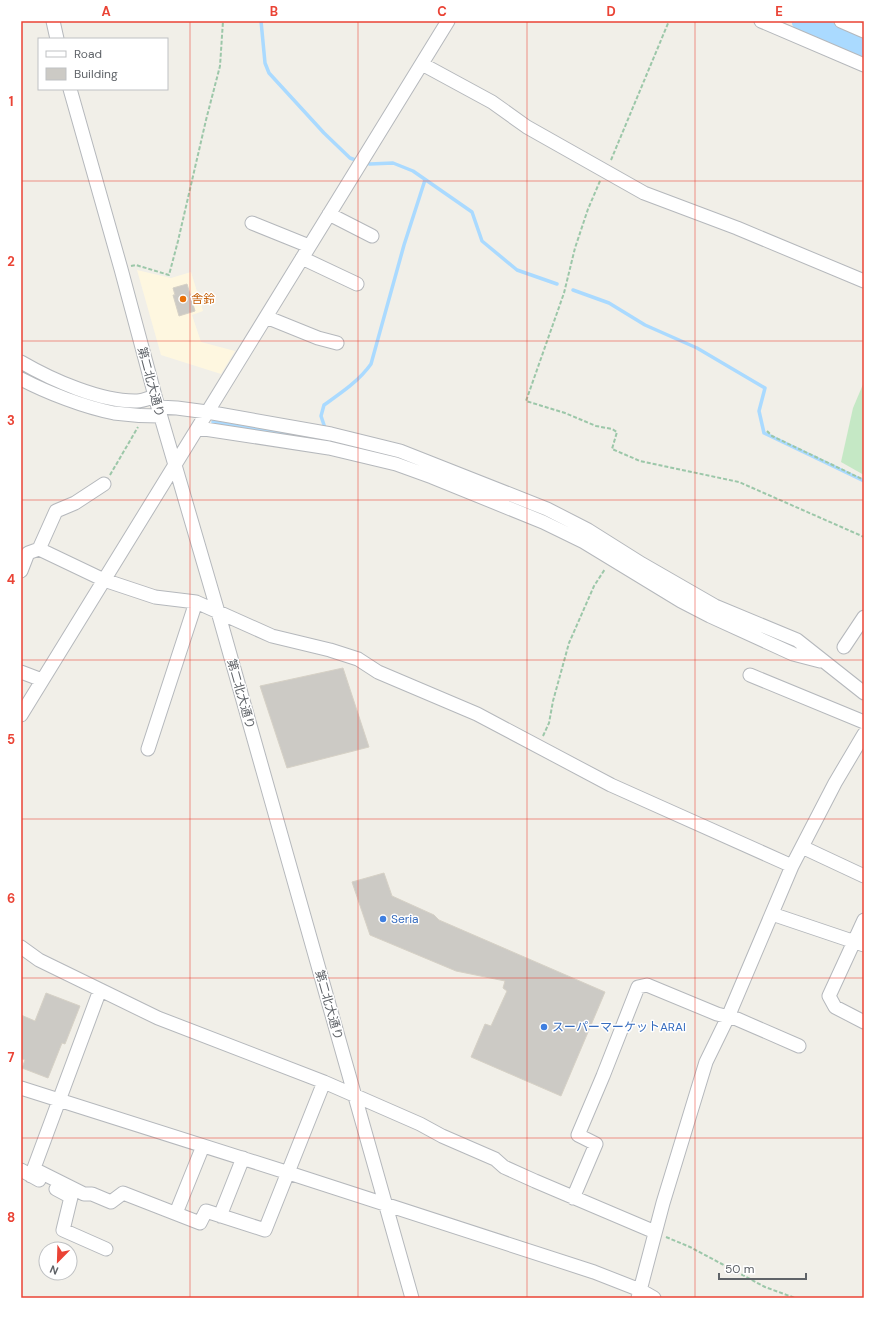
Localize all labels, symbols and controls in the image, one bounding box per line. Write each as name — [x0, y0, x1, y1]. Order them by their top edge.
text: A — [101, 3, 111, 20]
text: B — [270, 3, 278, 20]
text: C — [437, 3, 447, 20]
text: D — [606, 3, 616, 20]
text: E — [775, 3, 783, 20]
legend — [38, 38, 168, 90]
text: Road — [74, 46, 102, 62]
text: Building — [74, 66, 118, 82]
text: 1 — [9, 93, 13, 110]
text: 2 — [7, 253, 15, 270]
place label: 舎鈴 — [191, 291, 215, 307]
marker: 舎鈴 — [178, 294, 188, 304]
street label: 第二北大通り — [134, 345, 168, 419]
text: 3 — [7, 412, 15, 429]
text: 4 — [7, 571, 15, 588]
street label: 第二北大通り — [223, 657, 259, 731]
text: 5 — [7, 731, 15, 748]
text: 6 — [7, 890, 15, 907]
place label: Seria — [391, 911, 419, 927]
marker: Seria — [378, 914, 388, 924]
street label: 第二北大通り — [311, 968, 347, 1042]
place label: スーパーマーケットARAI — [552, 1019, 686, 1035]
marker: スーパーマーケットARAI — [539, 1022, 549, 1032]
text: 7 — [8, 1049, 15, 1066]
text: 8 — [7, 1209, 15, 1226]
north arrow — [38, 1241, 78, 1281]
scale bar — [719, 1255, 806, 1281]
text: 50 m — [725, 1261, 754, 1277]
text: N — [48, 1262, 61, 1278]

